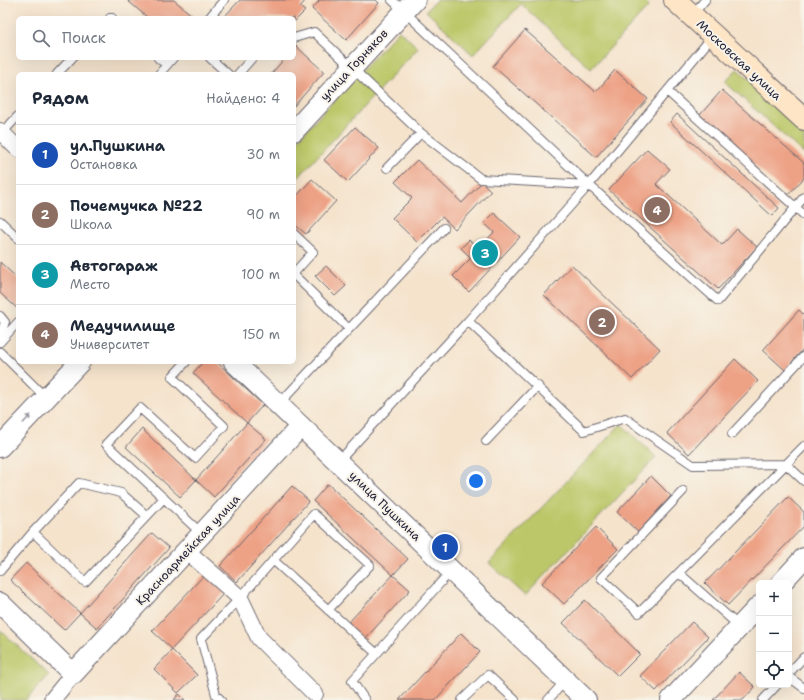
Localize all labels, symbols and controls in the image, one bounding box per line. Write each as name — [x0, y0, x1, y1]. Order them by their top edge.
search box — [16, 16, 296, 60]
street label: Московская улица — [693, 16, 785, 104]
street label: улица Горняков — [317, 26, 391, 104]
icon: search — [30, 27, 52, 49]
text: Поиск — [62, 28, 106, 48]
text: Рядом — [32, 87, 89, 109]
text: Найдено: 4 — [206, 90, 280, 107]
text: ул.Пушкина — [70, 136, 165, 156]
text: 1 — [42, 146, 48, 163]
text: 30 m — [246, 146, 280, 163]
text: Остановка — [70, 156, 137, 173]
pin: 4 — [644, 195, 670, 225]
text: Почемучка №22 — [70, 196, 203, 216]
text: 2 — [40, 206, 50, 223]
text: 90 m — [246, 206, 280, 223]
text: Школа — [70, 216, 112, 233]
pin: 3 — [472, 238, 498, 268]
text: Автогараж — [70, 256, 158, 276]
text: 3 — [40, 266, 50, 283]
text: 100 m — [241, 266, 280, 283]
text: Место — [70, 276, 110, 293]
pin: 2 — [589, 307, 615, 337]
text: Медучилище — [70, 316, 176, 336]
text: 4 — [40, 326, 50, 343]
text: 150 m — [242, 326, 280, 343]
text: Университет — [70, 336, 149, 353]
one-way arrow — [22, 414, 31, 424]
street label: улица Пушкина — [346, 468, 425, 545]
your location — [466, 471, 486, 491]
street label: Красноармейская улица — [132, 491, 244, 609]
pin: 1 — [432, 532, 458, 562]
map controls — [756, 580, 792, 688]
button: + — [756, 580, 792, 616]
button: − — [756, 616, 792, 652]
button: locate — [756, 652, 792, 688]

